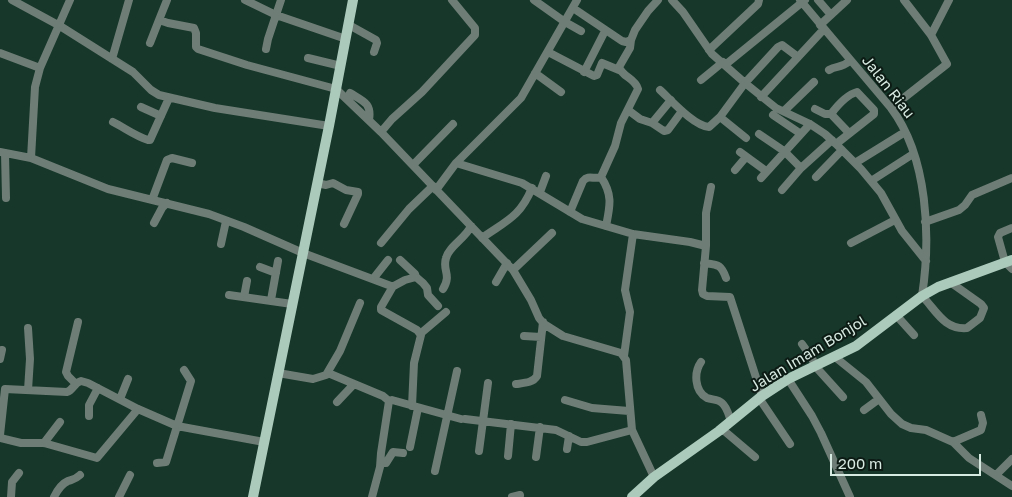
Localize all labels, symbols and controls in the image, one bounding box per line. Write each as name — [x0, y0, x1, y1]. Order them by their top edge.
street label: Jalan Riau — [858, 52, 918, 122]
street label: Jalan Imam Bonjol — [747, 312, 869, 396]
scale bar — [832, 444, 983, 476]
text: 200 m — [838, 454, 882, 472]

